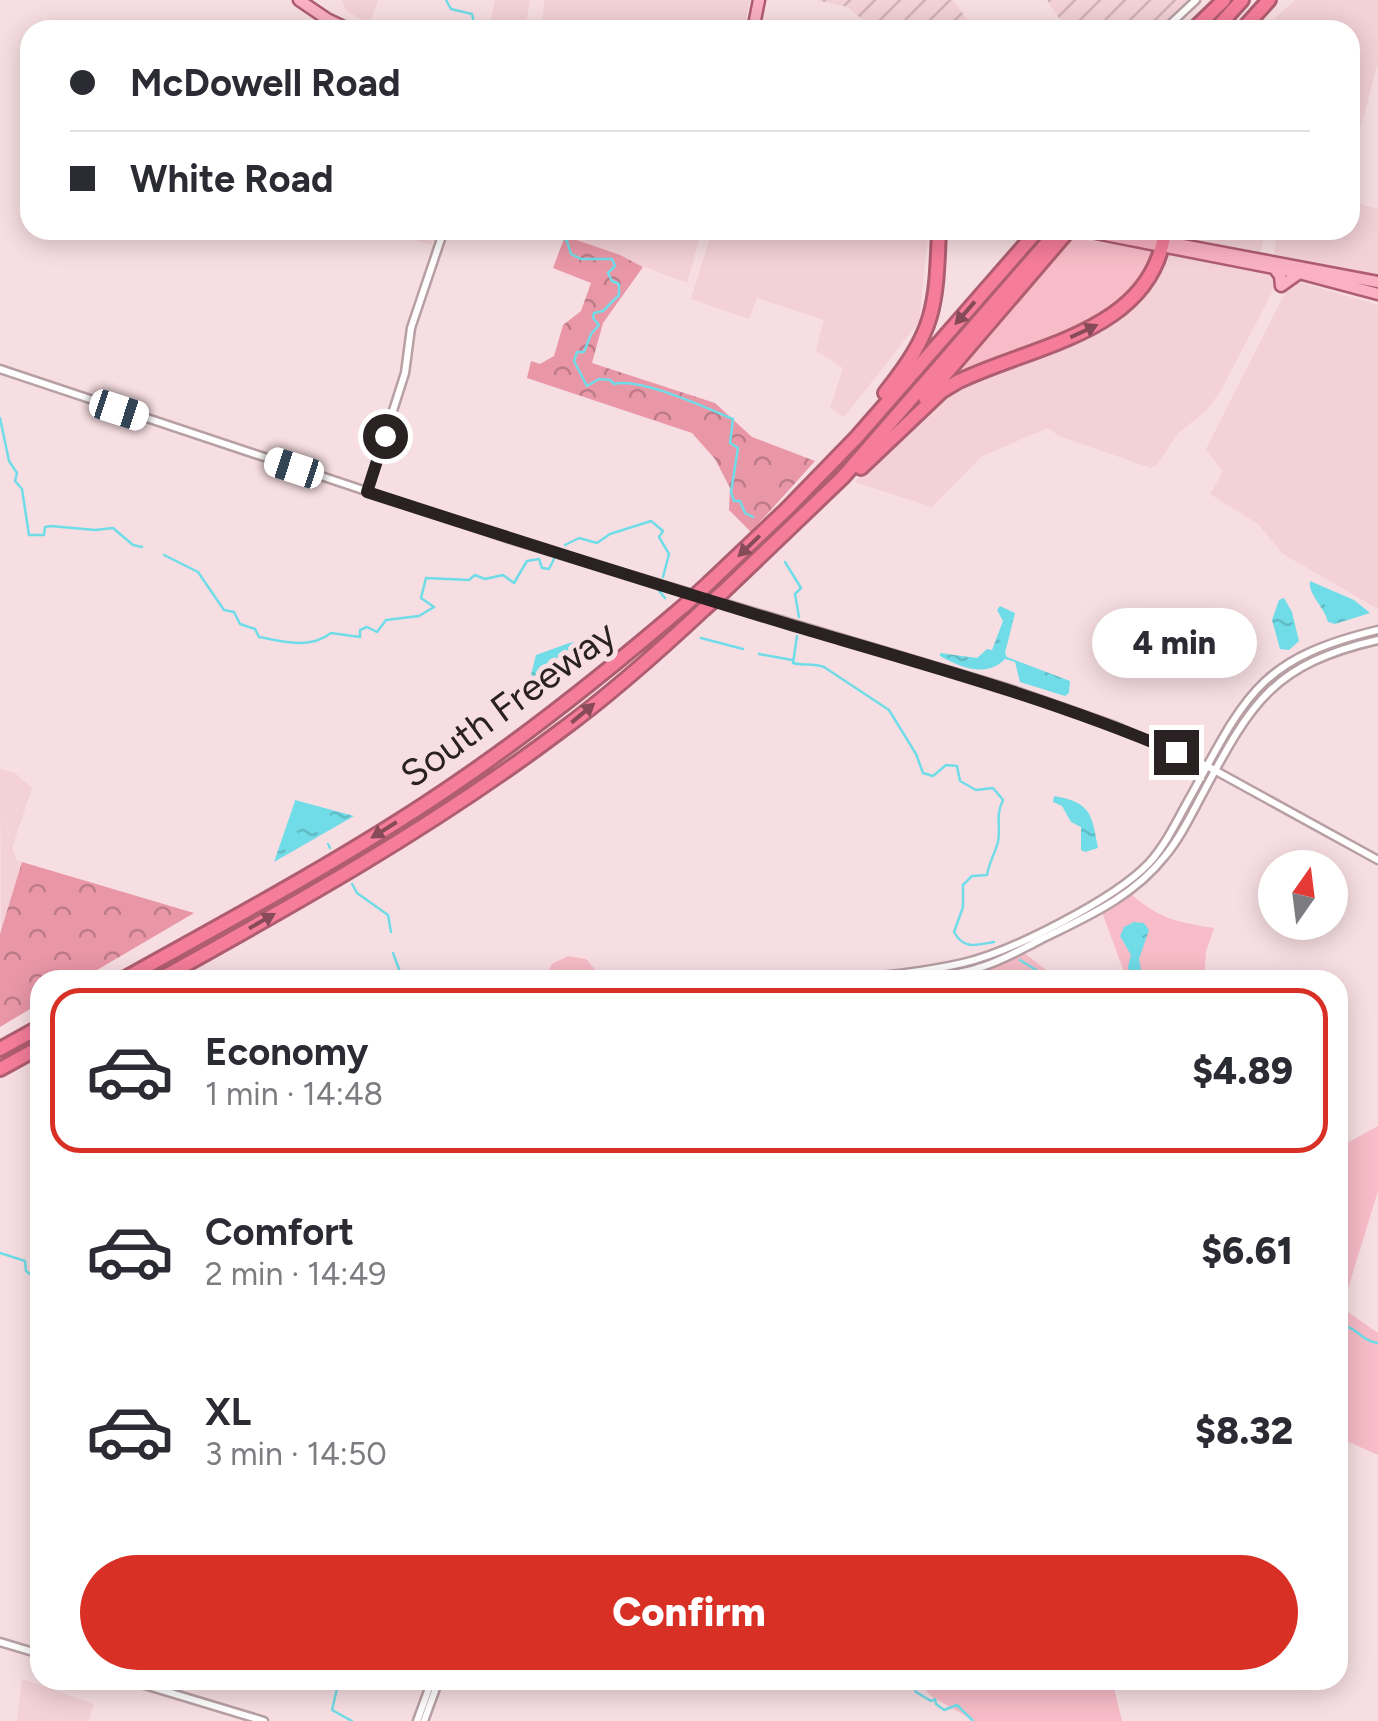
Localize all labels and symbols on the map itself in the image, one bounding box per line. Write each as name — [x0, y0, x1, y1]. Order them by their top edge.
one-way arrow — [955, 300, 977, 325]
one-way arrow — [1070, 323, 1099, 340]
car — [86, 386, 152, 434]
route start — [363, 414, 408, 459]
car — [261, 444, 327, 492]
one-way arrow — [738, 534, 762, 557]
callout: 4 min — [1094, 607, 1258, 677]
street label: South Freeway — [392, 611, 624, 797]
one-way arrow — [570, 703, 595, 724]
route end — [1154, 730, 1199, 775]
one-way arrow — [370, 820, 398, 838]
north arrow — [1258, 850, 1348, 940]
one-way arrow — [247, 913, 276, 930]

